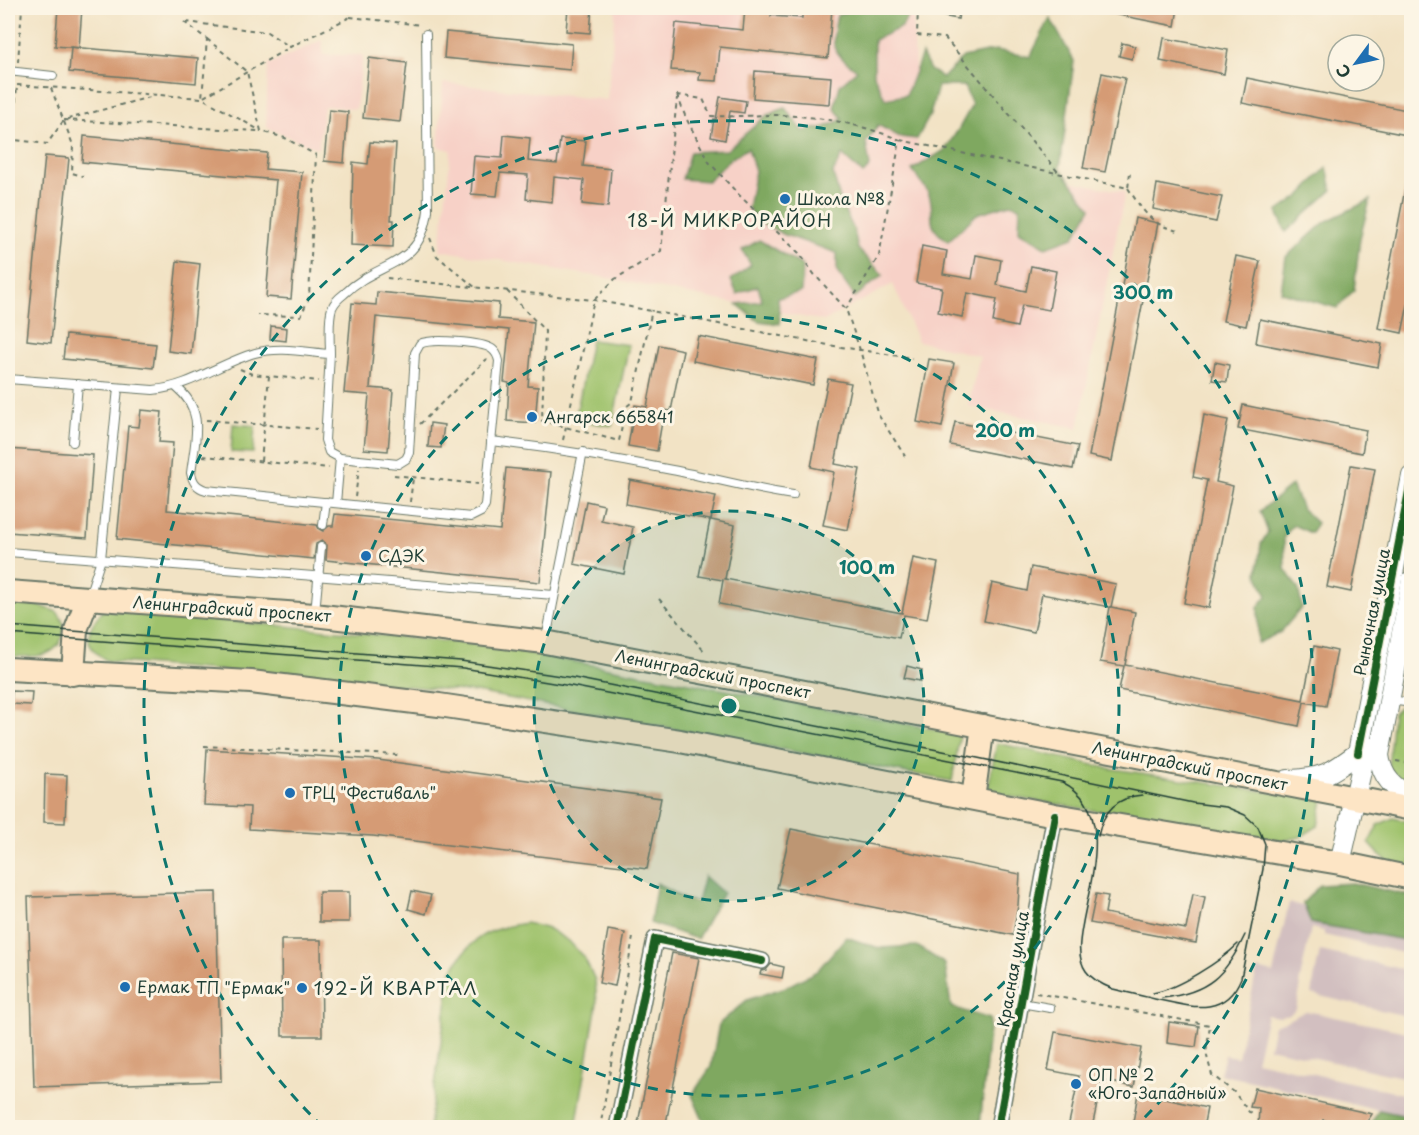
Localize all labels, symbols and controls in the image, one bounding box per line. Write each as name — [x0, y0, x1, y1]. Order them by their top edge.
north arrow — [1326, 33, 1386, 93]
text: С — [1329, 60, 1356, 83]
place label: Школа №8 — [797, 186, 885, 210]
marker: Школа №8 — [778, 192, 792, 206]
district label: 18-Й МИКРОРАЙОН — [627, 206, 833, 233]
text: 300 m — [1113, 278, 1173, 305]
place label: Ангарск 665841 — [544, 404, 673, 428]
marker: Ангарск 665841 — [525, 410, 539, 424]
text: 200 m — [975, 416, 1035, 443]
place label: СДЭК — [378, 543, 425, 567]
street label: Рыночная улица — [1347, 546, 1395, 678]
marker: СДЭК — [359, 549, 373, 563]
text: 100 m — [839, 553, 895, 580]
street label: Ленинградский проспект — [132, 589, 332, 627]
street label: Ленинградский проспект — [613, 642, 813, 704]
centre of rings — [719, 696, 739, 716]
street label: Ленинградский проспект — [1090, 734, 1290, 796]
place label: ТРЦ "Фестиваль" — [302, 780, 436, 804]
marker: ТРЦ "Фестиваль" — [283, 786, 297, 800]
street label: Красная улица — [990, 909, 1034, 1029]
place label: Ермак — [137, 974, 190, 998]
district label: 192-Й КВАРТАЛ — [314, 974, 478, 1001]
place label: ТП "Ермак" — [196, 975, 290, 999]
marker: Ермак — [118, 980, 132, 994]
marker: ТП "Ермак" — [295, 981, 309, 995]
place label: ОП № 2 «Юго-Западный» — [1088, 1062, 1226, 1104]
marker: ОП № 2 «Юго-Западный» — [1069, 1077, 1083, 1091]

